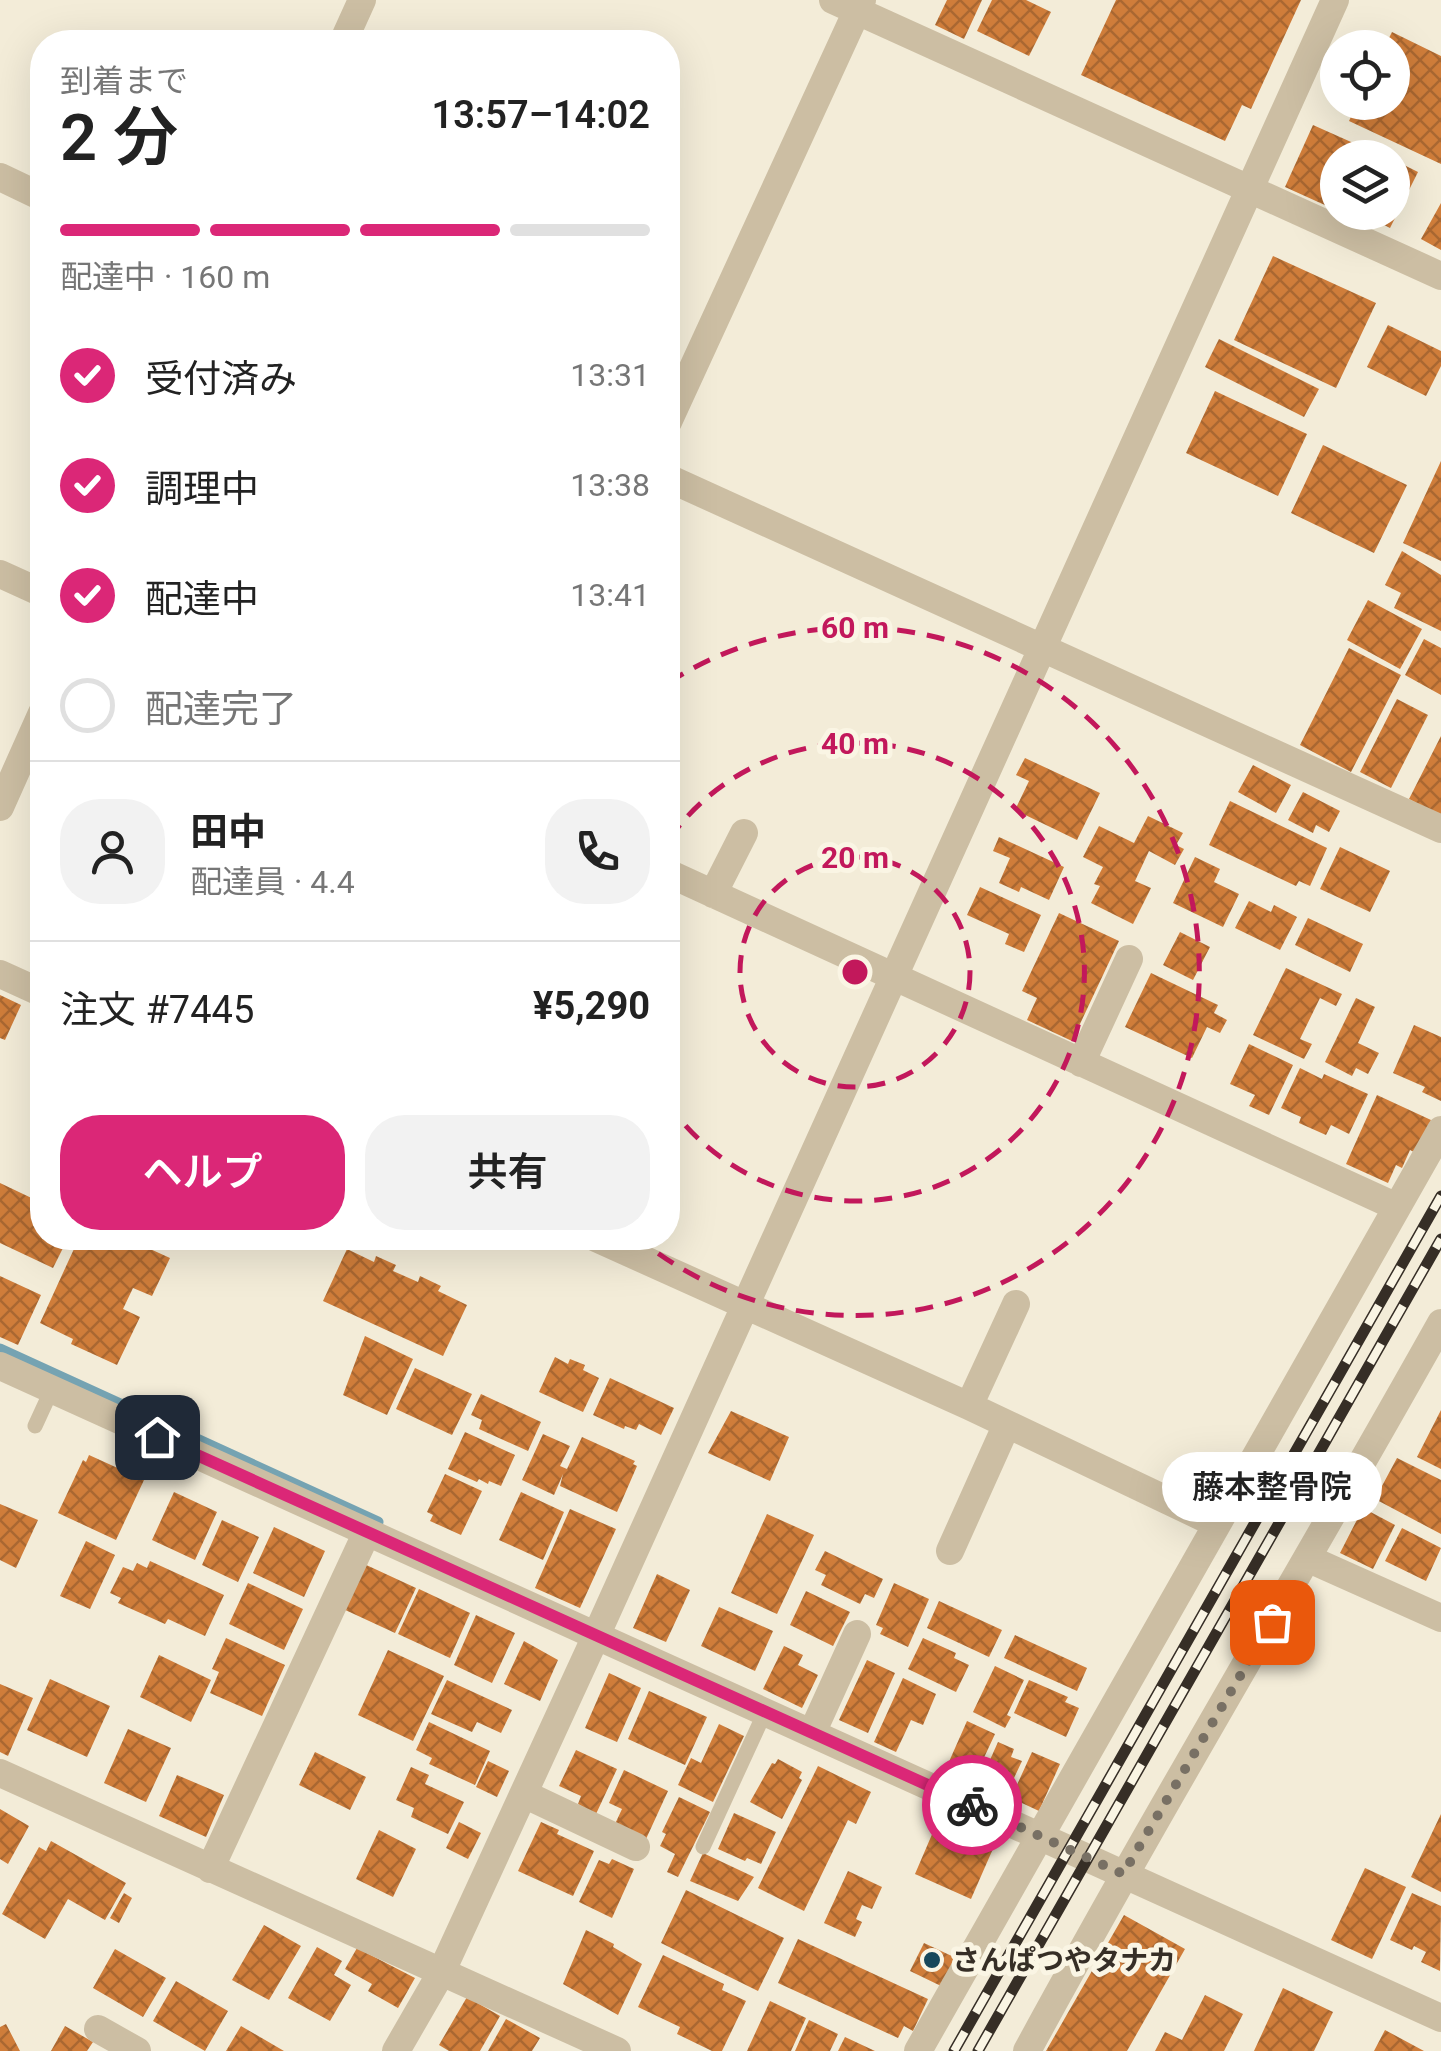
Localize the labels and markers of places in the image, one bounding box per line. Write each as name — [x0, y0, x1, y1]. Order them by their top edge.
centre of rings — [837, 954, 873, 990]
pin — [115, 1395, 200, 1480]
callout: 藤本整骨院 — [1162, 1452, 1382, 1522]
pin — [1230, 1580, 1315, 1665]
place label: さんぱつやタナカ — [952, 1944, 1176, 1977]
marker: さんぱつやタナカ — [921, 1949, 943, 1971]

